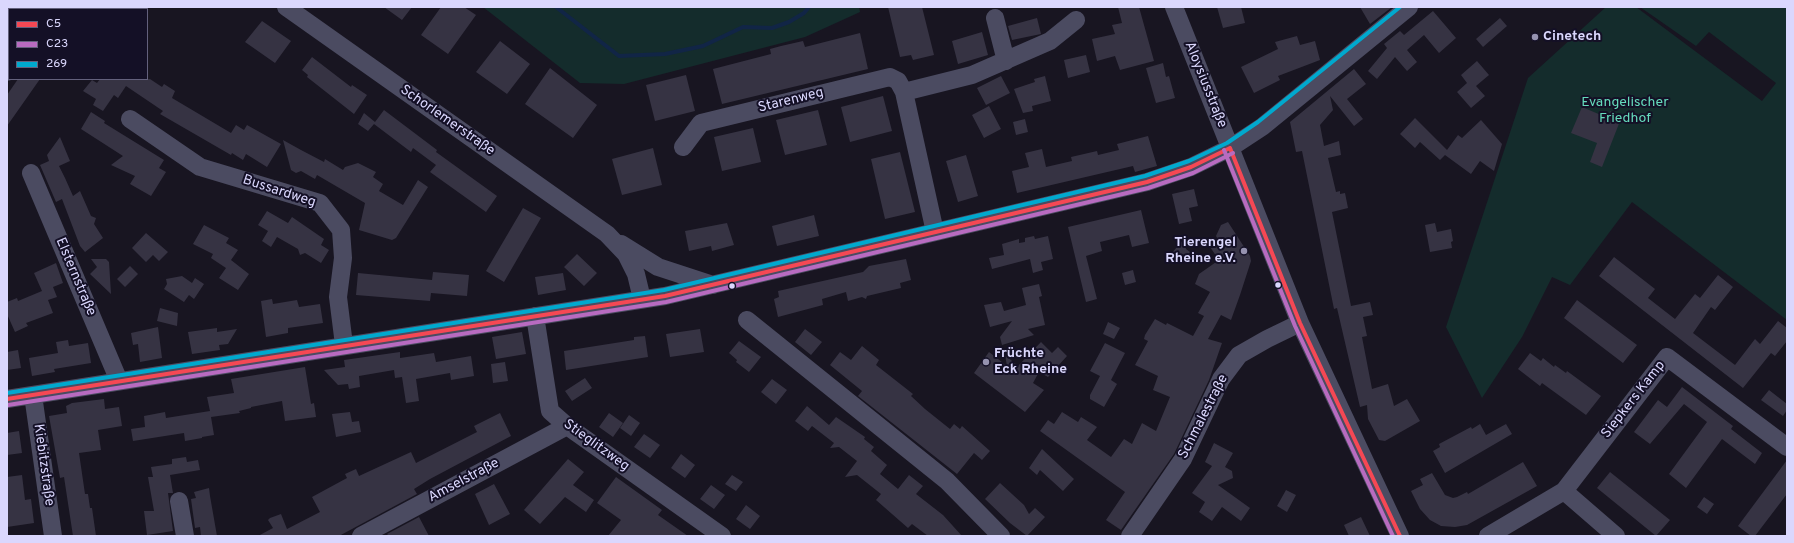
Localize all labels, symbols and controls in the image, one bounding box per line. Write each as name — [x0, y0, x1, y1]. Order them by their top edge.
legend — [8, 8, 148, 80]
text: C5 — [46, 16, 61, 32]
place label: Cinetech — [1543, 29, 1601, 45]
marker: Cinetech — [1530, 32, 1540, 42]
text: C23 — [46, 36, 68, 52]
street label: Aloysiusstraße — [1180, 39, 1230, 131]
text: 269 — [46, 56, 67, 72]
street label: Schorlemerstraße — [396, 82, 498, 160]
street label: Starenweg — [756, 85, 826, 117]
park label: Evangelischer Friedhof — [1581, 95, 1669, 128]
street label: Bussardweg — [240, 172, 318, 212]
street label: Elsternstraße — [51, 235, 99, 319]
place label: Tierengel Rheine e.V. — [1165, 235, 1236, 268]
marker: Tierengel Rheine e.V. — [1239, 246, 1249, 256]
unlabelled marker — [1273, 280, 1283, 290]
unlabelled marker — [727, 281, 737, 291]
place label: Früchte Eck Rheine — [994, 346, 1067, 378]
marker: Früchte Eck Rheine — [981, 357, 991, 367]
street label: Siepkers Kamp — [1598, 358, 1670, 442]
street label: Schmalestraße — [1176, 372, 1232, 462]
street label: Stieglitzweg — [560, 416, 632, 476]
street label: Kiebitzstraße — [29, 423, 57, 507]
street label: Amselstraße — [426, 455, 502, 507]

